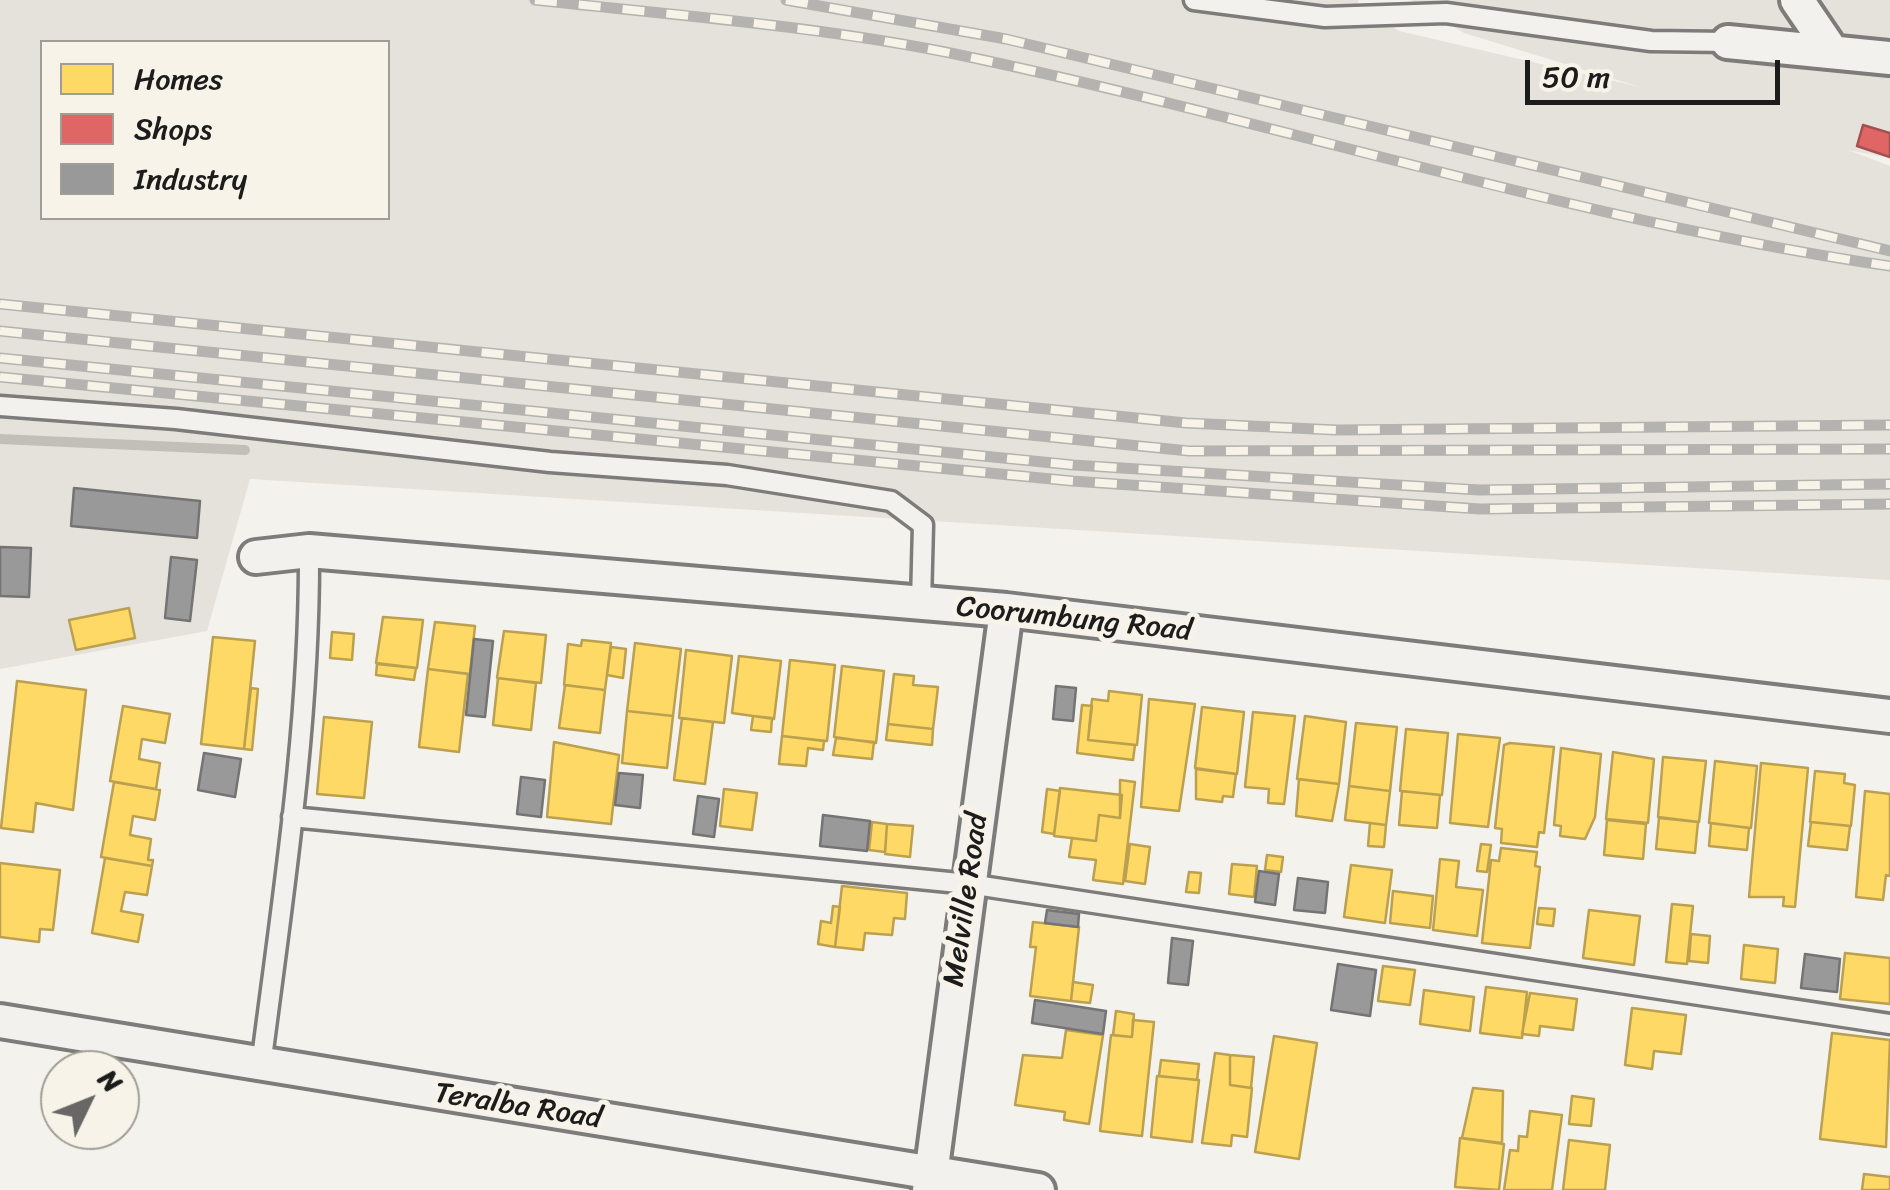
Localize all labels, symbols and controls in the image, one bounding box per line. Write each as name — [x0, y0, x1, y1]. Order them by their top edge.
legend — [40, 40, 390, 220]
scale bar — [1530, 40, 1785, 102]
text: 50 m — [1542, 50, 1610, 104]
text: Homes — [134, 52, 223, 106]
text: Shops — [134, 102, 212, 156]
text: Industry — [134, 152, 247, 206]
street label: Coorumbung Road — [955, 590, 1193, 650]
street label: Melville Road — [937, 811, 997, 989]
north arrow — [40, 1050, 140, 1150]
text: N — [86, 1057, 135, 1104]
street label: Teralba Road — [432, 1076, 604, 1138]

